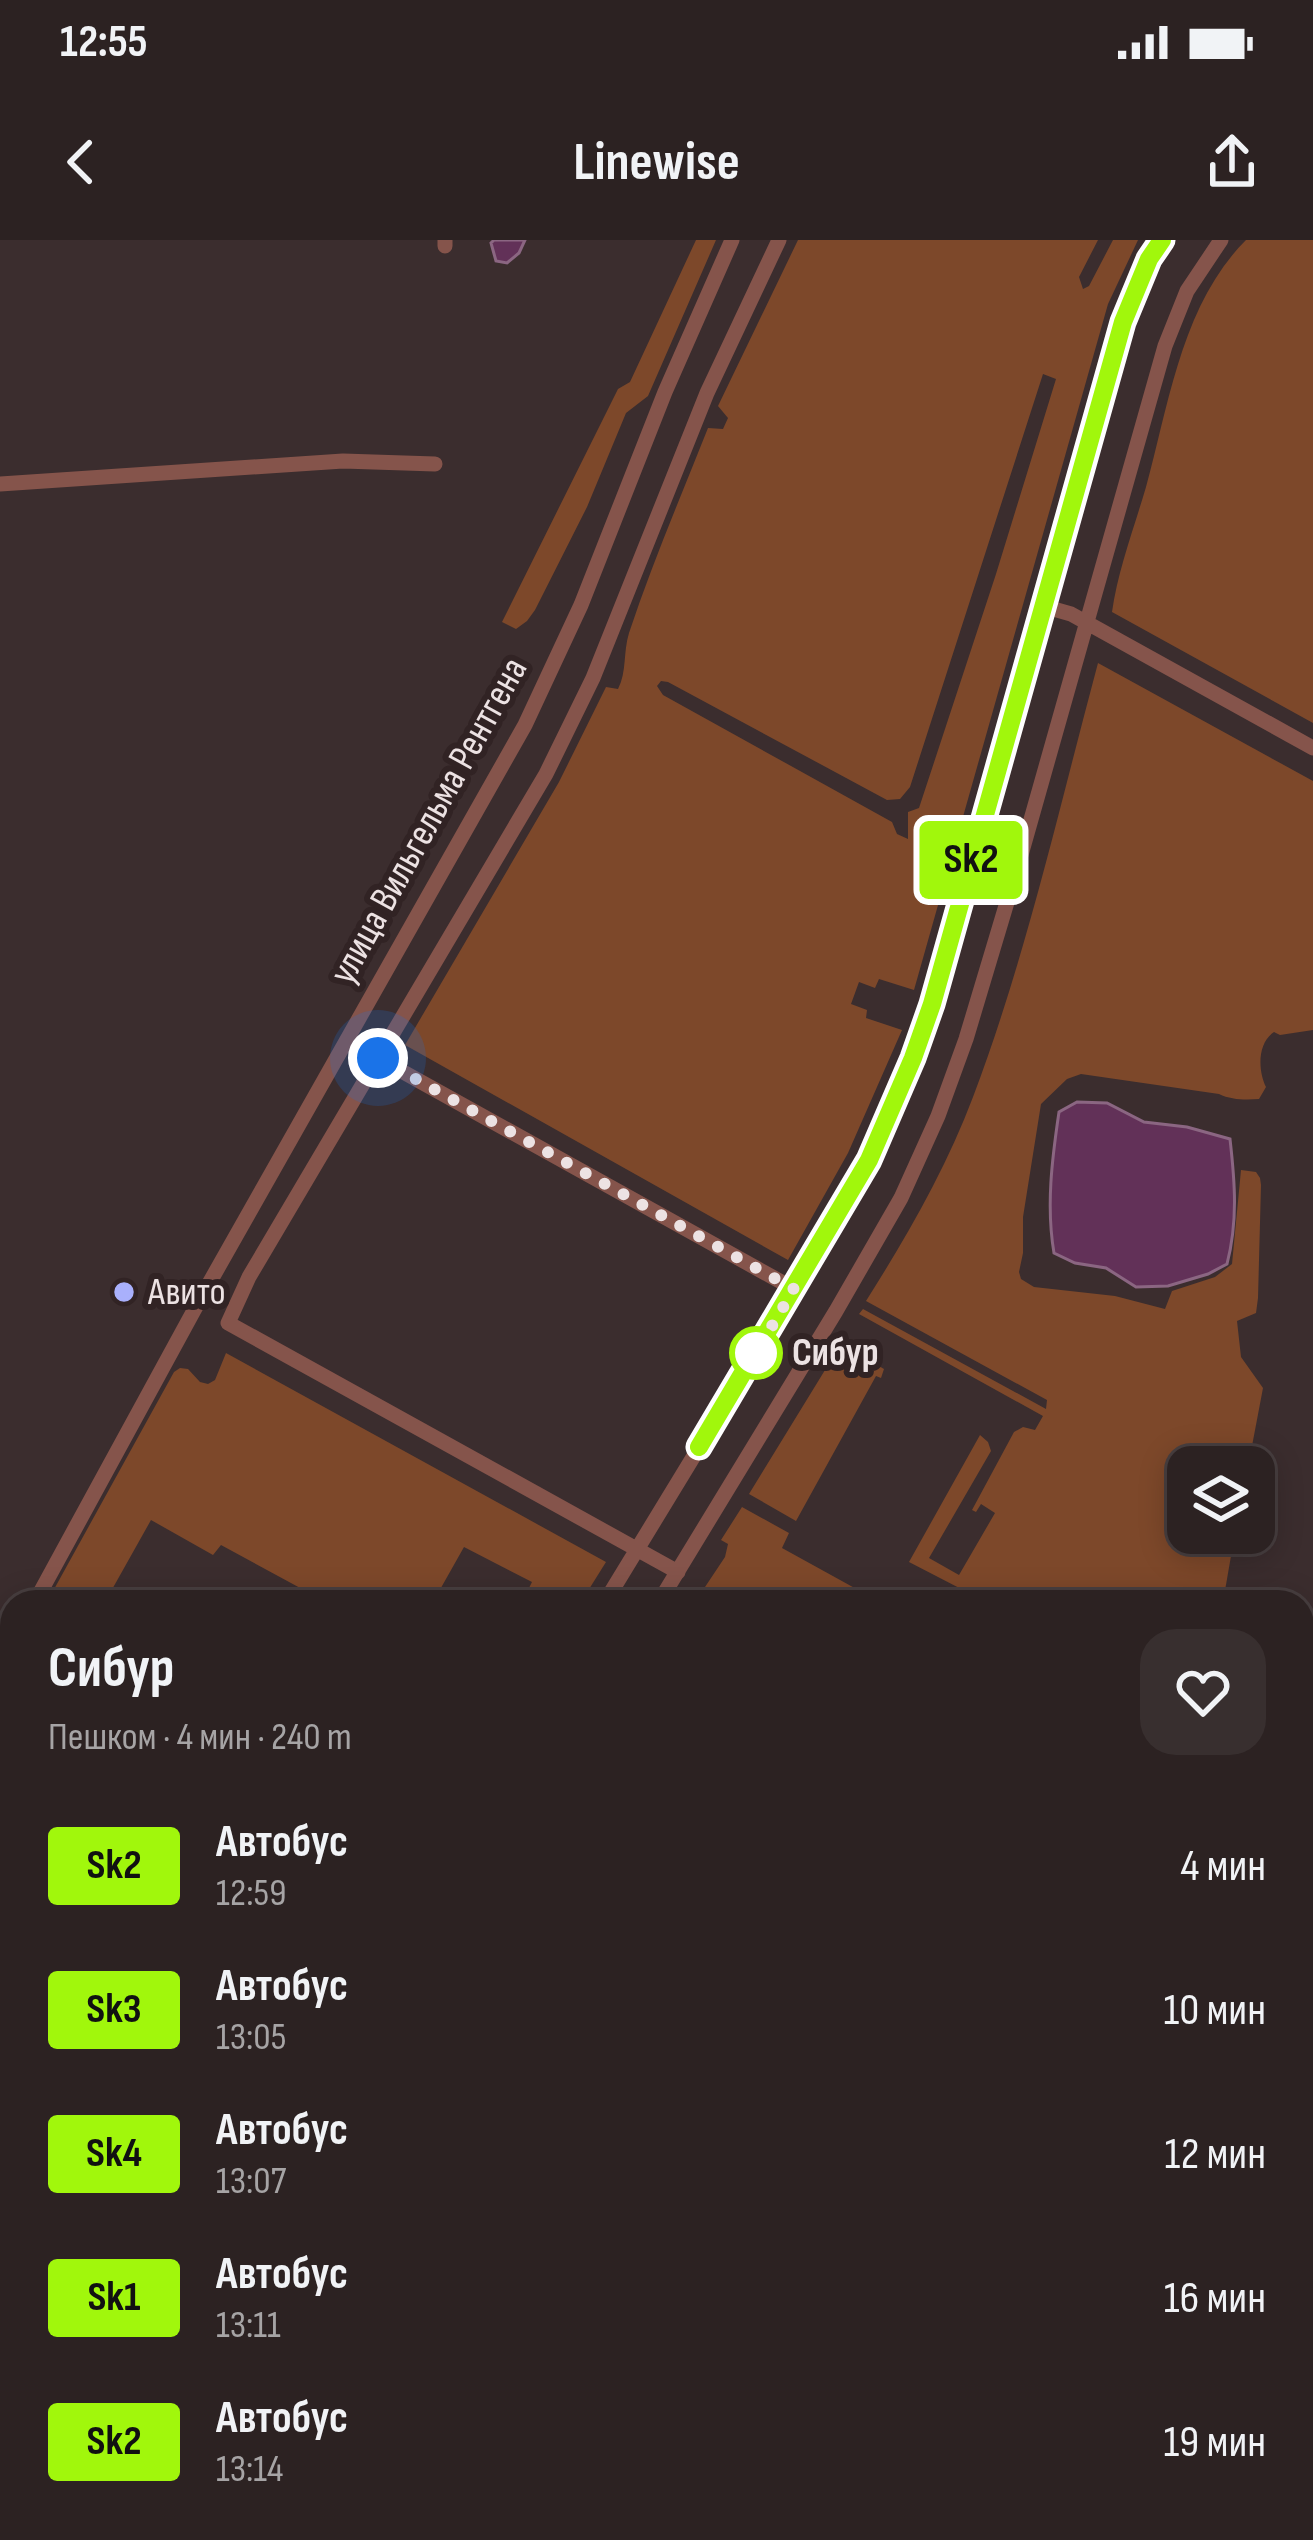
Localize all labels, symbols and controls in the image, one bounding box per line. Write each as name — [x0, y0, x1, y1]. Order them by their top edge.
text: 12:55 — [60, 15, 147, 70]
icon: back — [48, 129, 114, 195]
icon: share — [1199, 129, 1265, 195]
text: Linewise — [573, 130, 740, 195]
street label: улица Вильгельма Рентгена — [320, 650, 538, 992]
line badge: Sk2 — [902, 821, 1040, 899]
text: Sk2 — [943, 834, 999, 885]
your location — [348, 1028, 408, 1088]
place label: Авито — [147, 1269, 226, 1316]
marker: Авито — [111, 1279, 137, 1305]
marker: Сибур — [731, 1328, 781, 1378]
place label: Сибур — [792, 1330, 879, 1377]
map controls — [1167, 1446, 1275, 1554]
button: layers — [1167, 1446, 1275, 1554]
button: heart — [1140, 1629, 1266, 1755]
text: Сибур — [48, 1635, 175, 1703]
text: Пешком · 4 мин · 240 m — [48, 1714, 352, 1761]
text: Автобус — [216, 1815, 348, 1870]
text: 4 мин — [1180, 1839, 1266, 1894]
text: Sk2 — [86, 1840, 142, 1891]
text: 12:59 — [216, 1870, 286, 1917]
text: Автобус — [216, 1959, 348, 2014]
text: 10 мин — [1163, 1983, 1266, 2038]
text: Sk3 — [86, 1984, 142, 2035]
text: 13:05 — [216, 2014, 286, 2061]
text: Автобус — [216, 2103, 348, 2158]
text: 12 мин — [1164, 2127, 1266, 2182]
text: Sk4 — [86, 2128, 142, 2179]
text: 13:07 — [216, 2158, 286, 2205]
text: Автобус — [216, 2247, 348, 2302]
text: 16 мин — [1164, 2271, 1266, 2326]
text: Sk1 — [87, 2272, 141, 2323]
text: 13:11 — [216, 2302, 281, 2349]
text: Автобус — [216, 2391, 348, 2446]
text: 19 мин — [1164, 2415, 1266, 2470]
text: Sk2 — [86, 2416, 142, 2467]
text: 13:14 — [216, 2446, 283, 2493]

